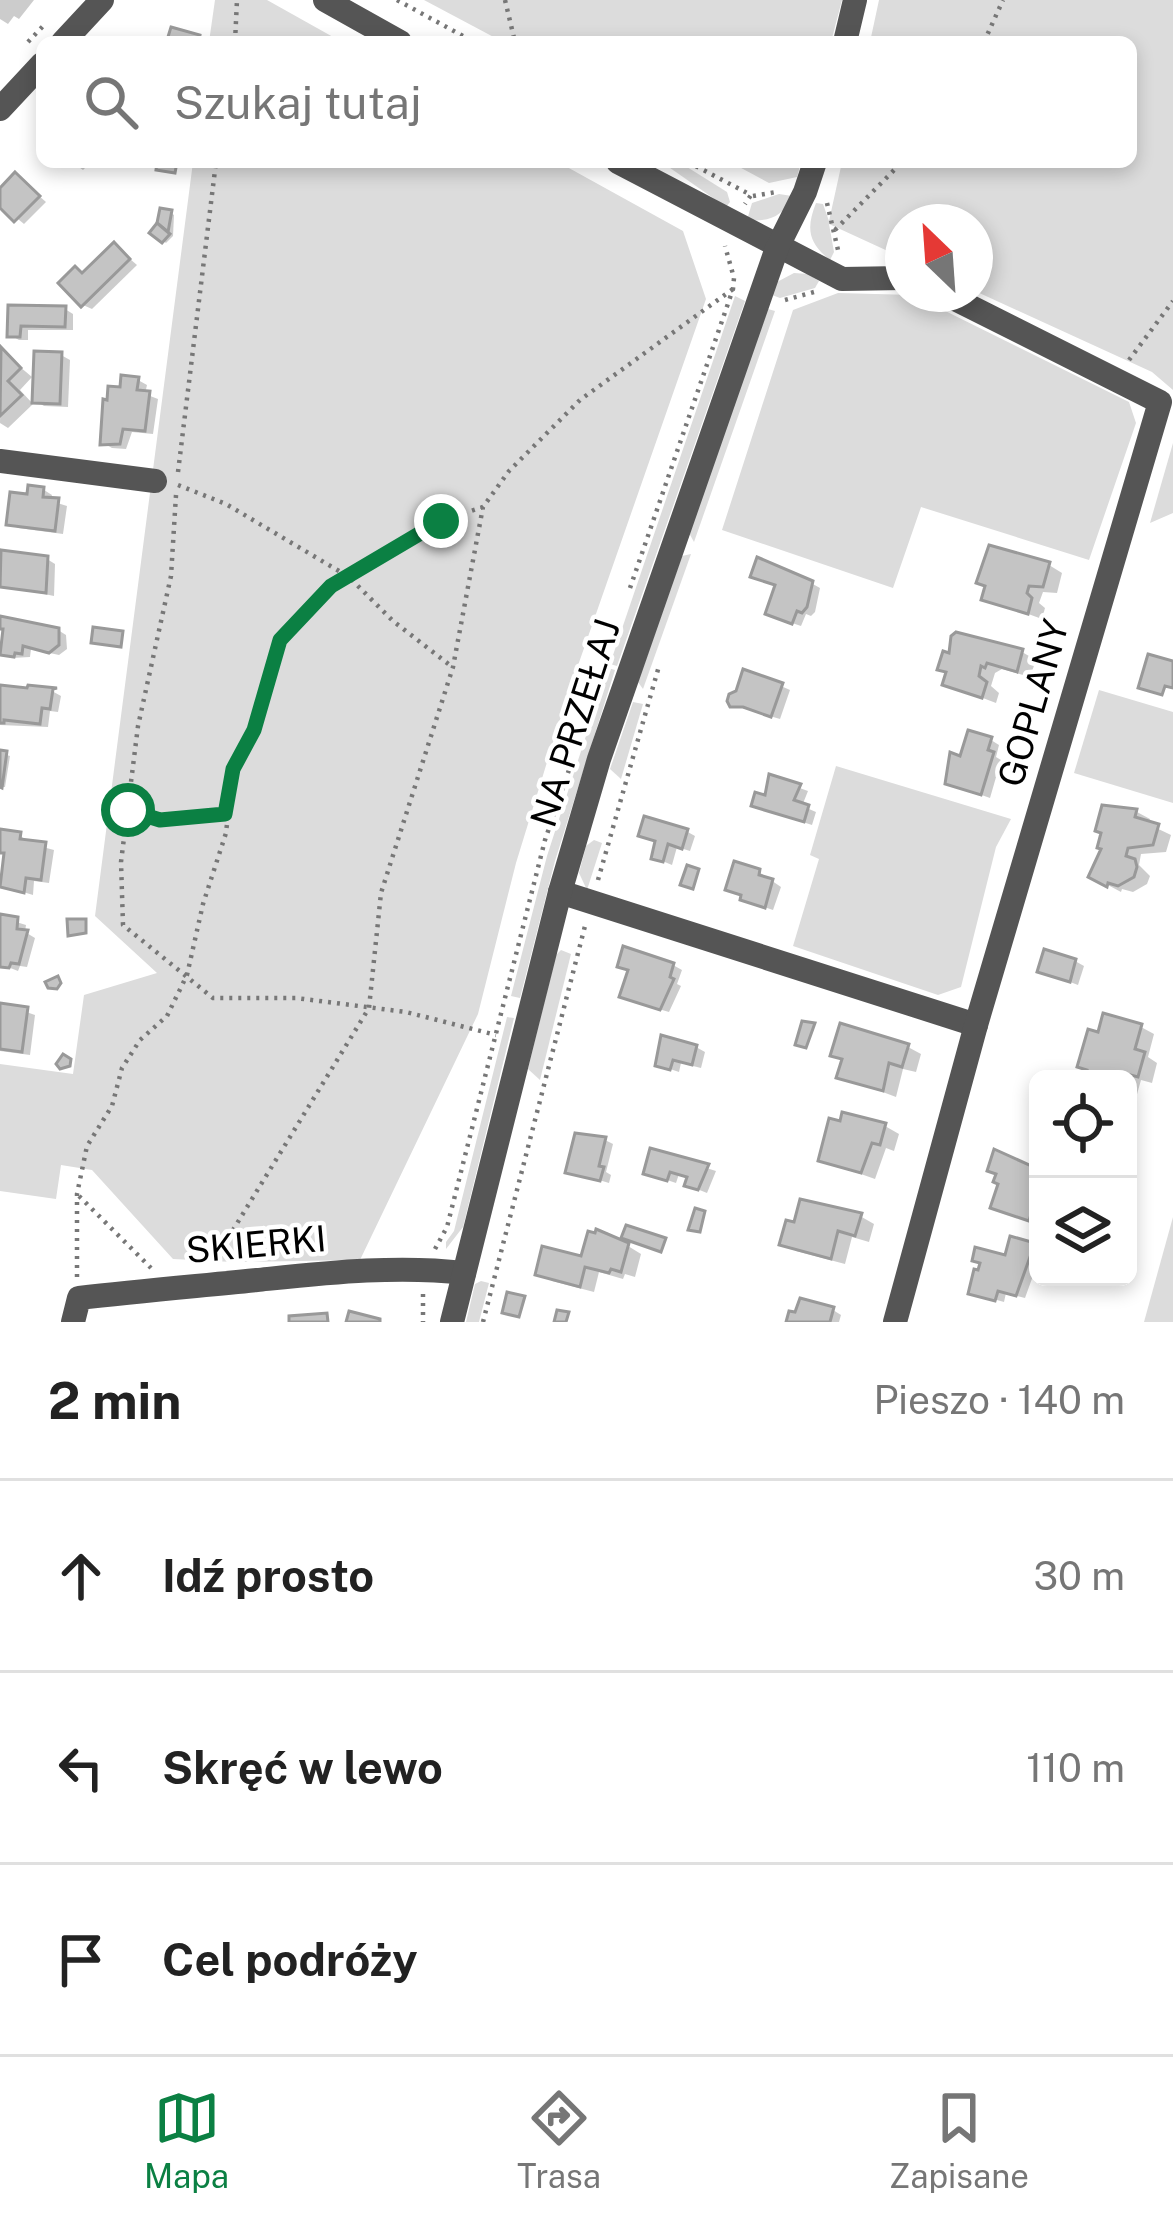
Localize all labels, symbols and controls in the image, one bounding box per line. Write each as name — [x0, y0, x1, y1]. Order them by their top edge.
search box — [36, 36, 1137, 168]
icon: search — [78, 69, 144, 135]
text: Szukaj tutaj — [174, 76, 422, 129]
north arrow — [885, 204, 993, 312]
route end — [414, 494, 468, 548]
street label: NA PRZEŁAJ — [522, 614, 628, 832]
street label: GOPLANY — [989, 615, 1077, 791]
route start — [101, 783, 155, 837]
map controls — [1029, 1070, 1137, 1286]
button: locate — [1029, 1070, 1137, 1178]
button: layers — [1029, 1178, 1137, 1286]
street label: SKIERKI — [184, 1217, 328, 1271]
text: 2 min — [48, 1371, 182, 1430]
text: Pieszo · 140 m — [873, 1377, 1125, 1423]
icon: ahead — [48, 1543, 114, 1609]
text: Idź prosto — [162, 1549, 374, 1602]
text: 30 m — [1034, 1553, 1125, 1599]
icon: left — [48, 1735, 114, 1801]
text: Skręć w lewo — [162, 1741, 443, 1794]
text: 110 m — [1026, 1745, 1125, 1791]
icon: arrive — [48, 1927, 114, 1993]
text: Cel podróży — [162, 1933, 418, 1986]
tab: Mapa — [144, 2085, 229, 2195]
tab: Trasa — [517, 2085, 601, 2195]
tab: Zapisane — [889, 2085, 1029, 2195]

